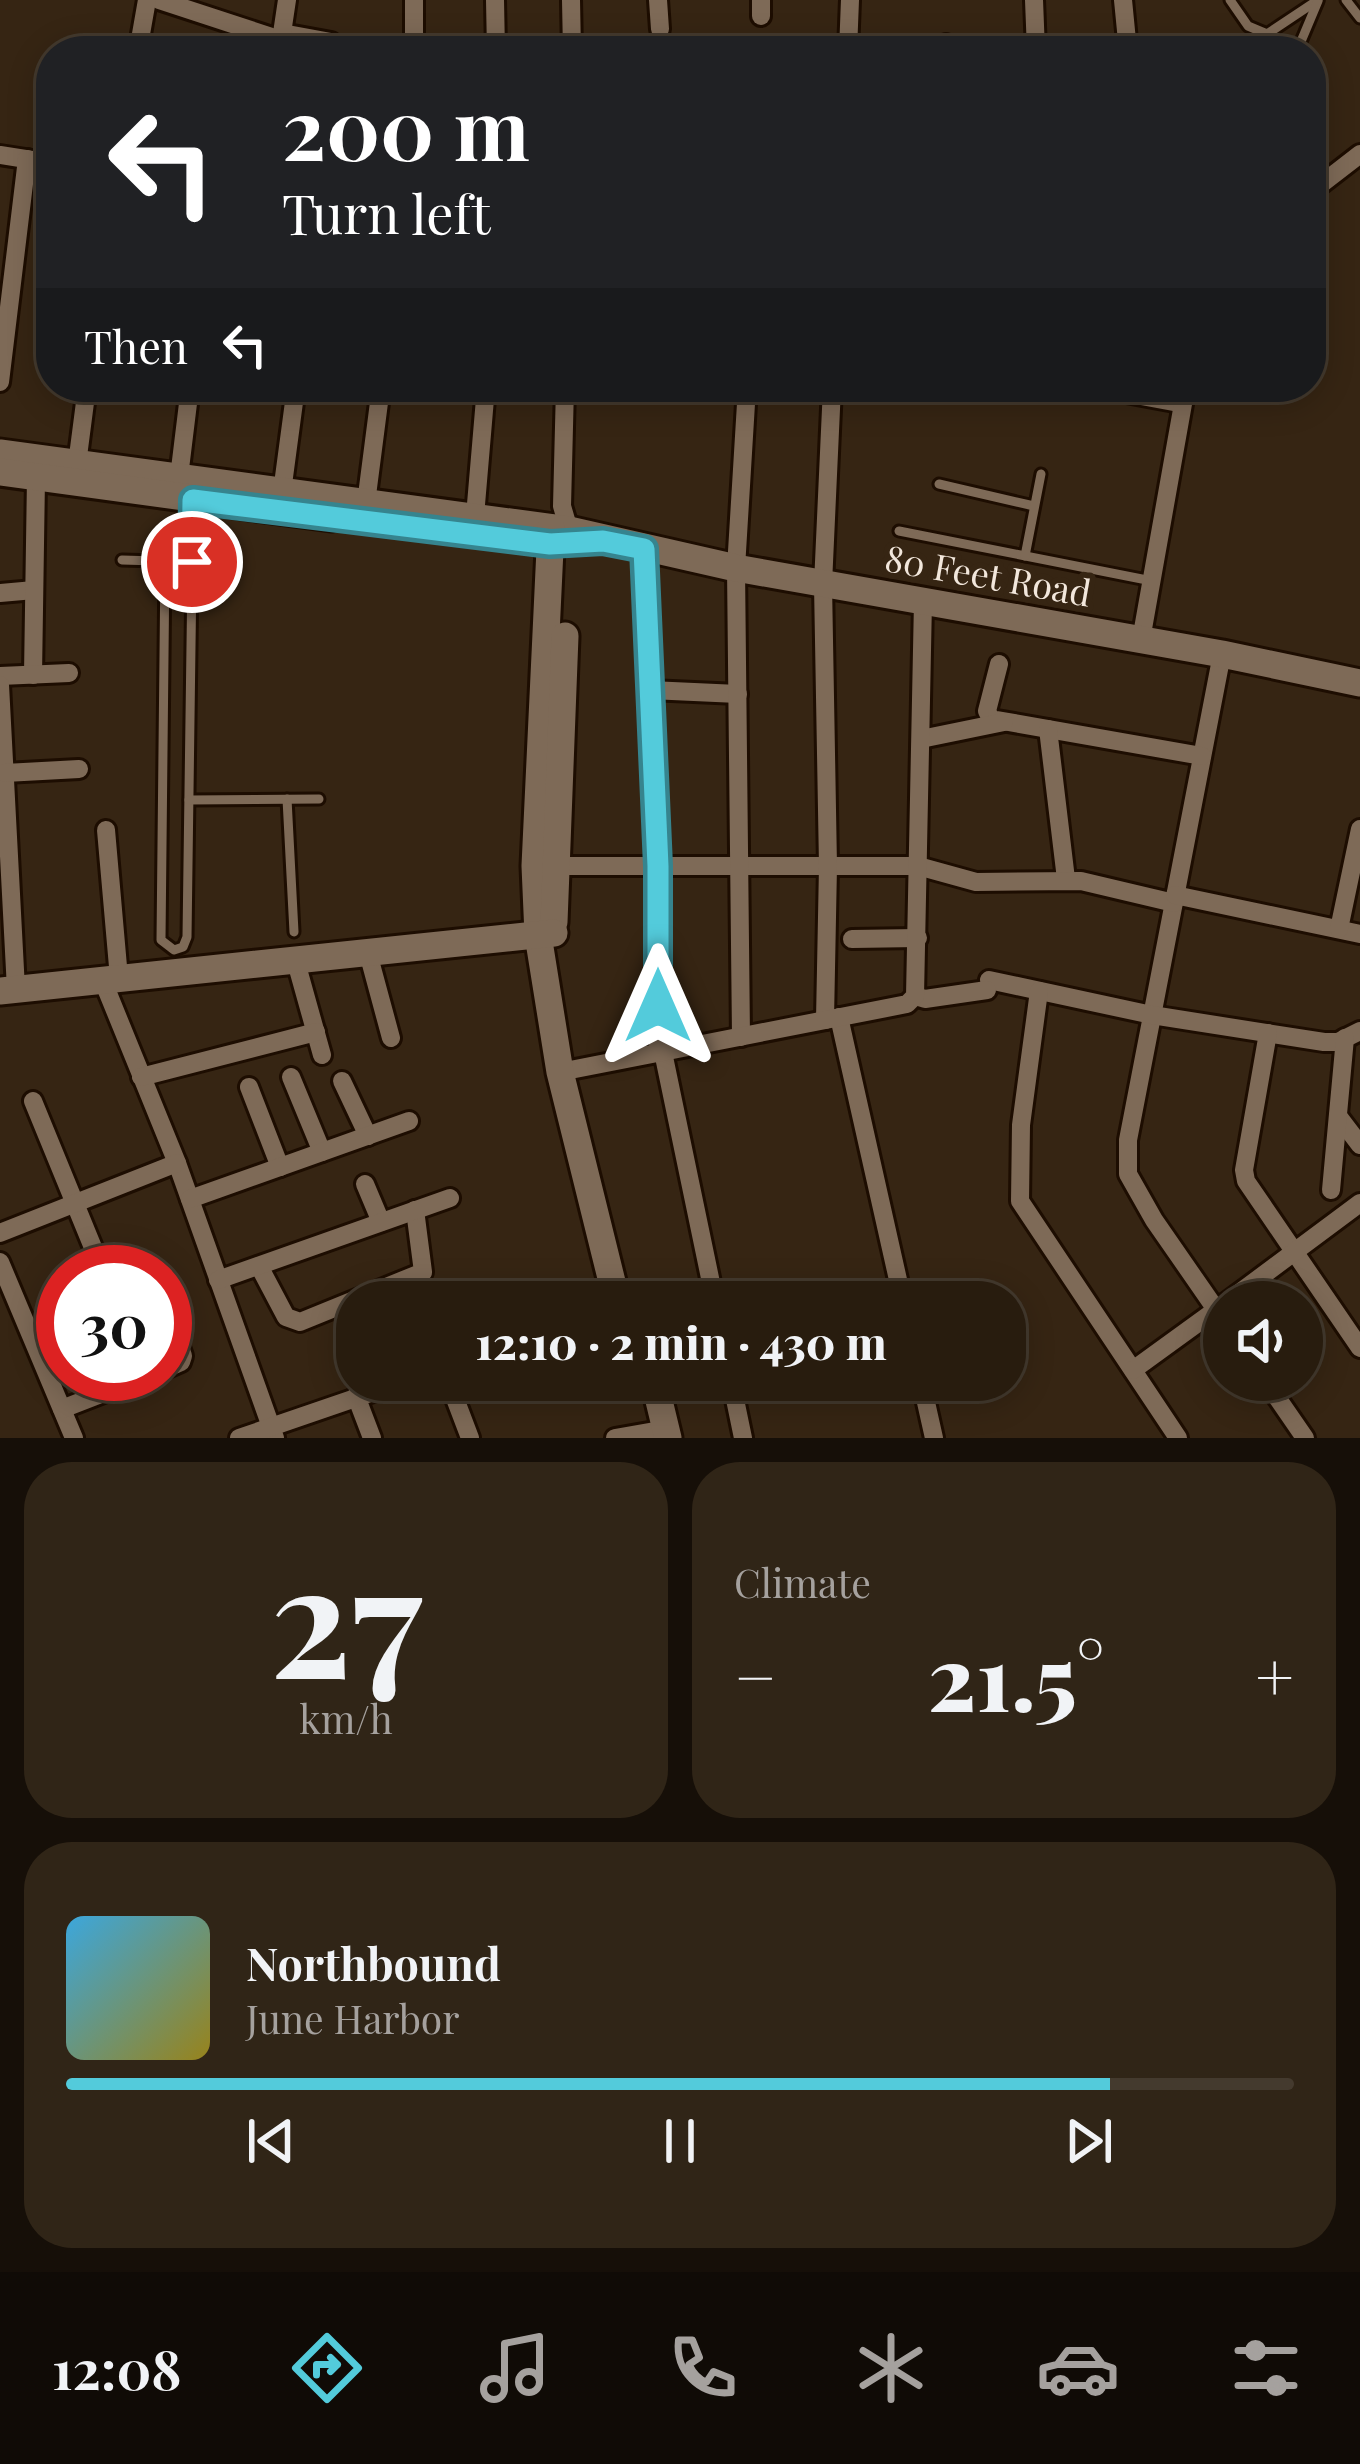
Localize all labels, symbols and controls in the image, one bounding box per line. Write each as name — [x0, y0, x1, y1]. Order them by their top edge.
text: 200 m — [282, 70, 530, 182]
icon: left — [84, 84, 240, 240]
text: Turn left — [282, 177, 491, 249]
icon: left — [212, 312, 278, 378]
text: Then — [84, 315, 188, 375]
pin — [141, 511, 243, 613]
icon: arrive — [159, 529, 225, 595]
street label: 80 Feet Road — [882, 532, 1095, 616]
position arrow — [595, 943, 721, 1069]
speed limit sign: 30 — [36, 1245, 192, 1401]
map controls — [1203, 1281, 1323, 1401]
button: sound — [1203, 1281, 1323, 1401]
text: 12:10 · 2 min · 430 m — [475, 1311, 887, 1371]
text: 27 — [270, 1510, 422, 1718]
text: Climate — [734, 1556, 871, 1608]
text: 21.5° — [928, 1615, 1104, 1735]
text: − — [734, 1631, 777, 1719]
text: + — [1255, 1631, 1294, 1719]
text: km/h — [299, 1692, 393, 1744]
text: Northbound — [246, 1932, 501, 1992]
text: June Harbor — [246, 1992, 460, 2044]
icon: previous — [238, 2108, 304, 2174]
icon: pause — [647, 2108, 713, 2174]
icon: next — [1056, 2108, 1122, 2174]
icon: directions — [285, 2326, 369, 2410]
icon: music — [473, 2326, 557, 2410]
icon: phone — [661, 2326, 745, 2410]
icon: climate — [849, 2326, 933, 2410]
icon: car — [1036, 2326, 1120, 2410]
icon: filters — [1224, 2326, 1308, 2410]
text: 12:08 — [52, 2332, 182, 2404]

